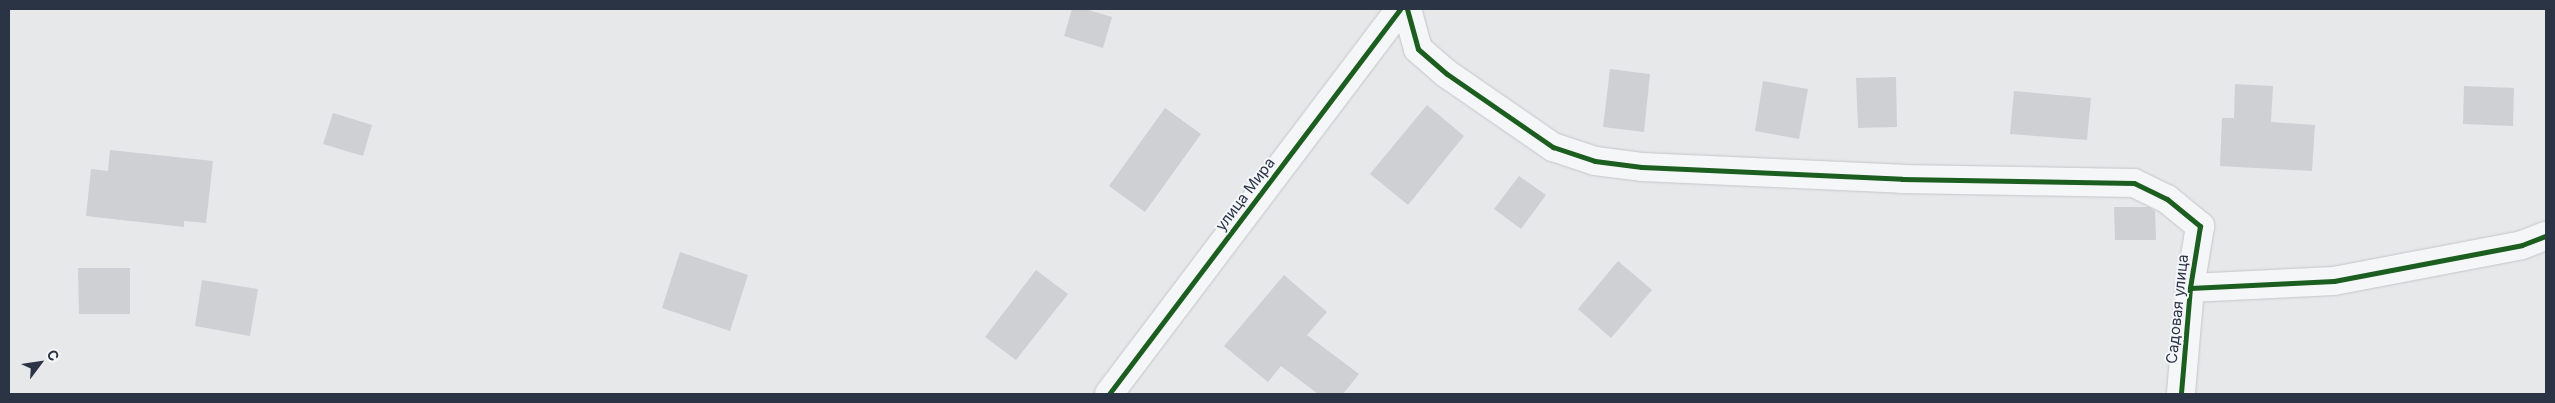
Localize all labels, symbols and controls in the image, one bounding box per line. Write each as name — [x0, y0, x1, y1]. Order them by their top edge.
street label: улица Мира — [1212, 154, 1278, 234]
street label: Садовая улица — [2162, 253, 2192, 365]
north arrow — [15, 338, 65, 388]
text: С — [43, 346, 63, 364]

